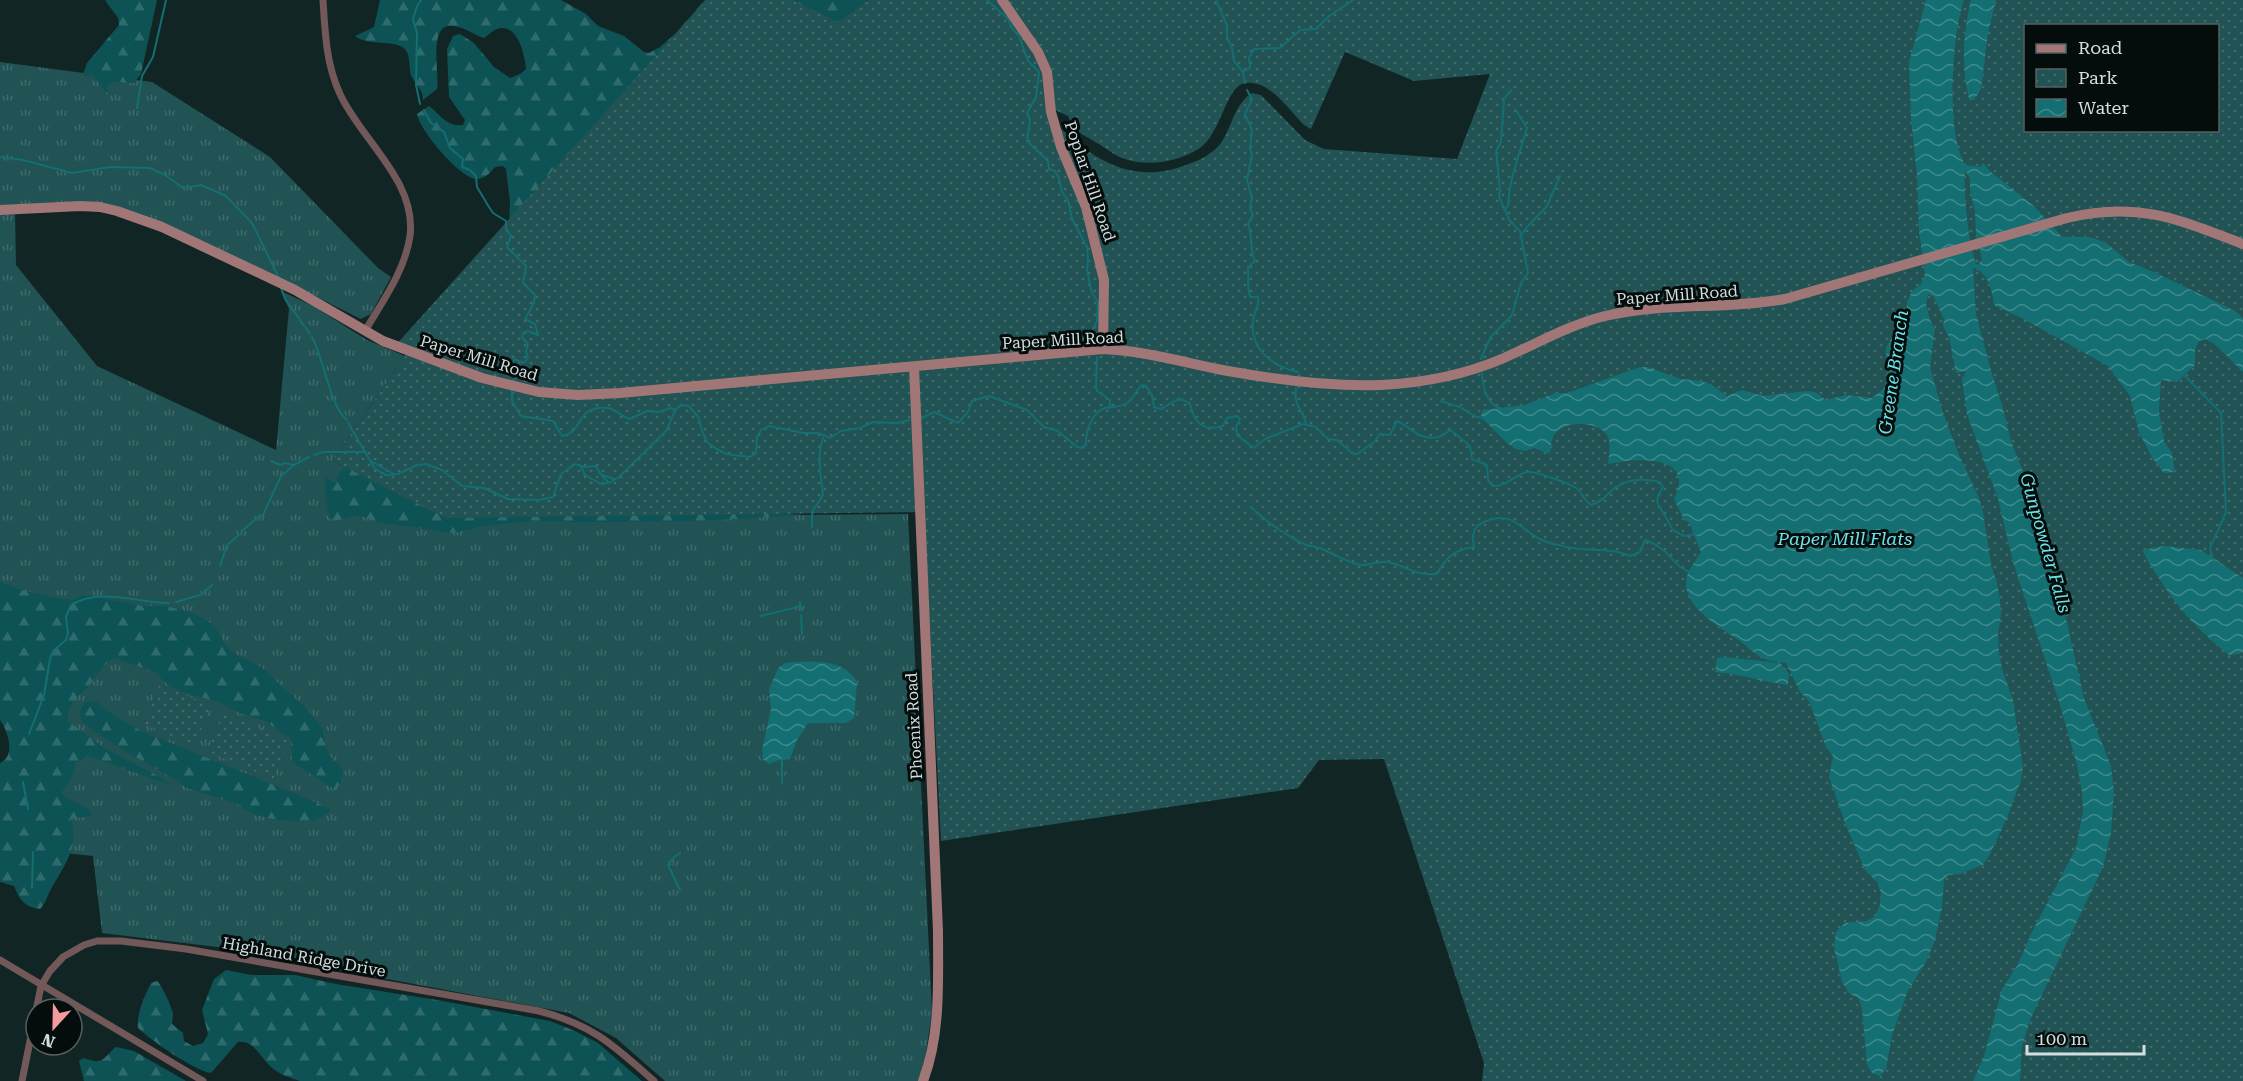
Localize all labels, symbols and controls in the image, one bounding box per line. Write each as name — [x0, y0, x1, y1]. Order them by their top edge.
legend — [2024, 24, 2219, 132]
text: Road — [2078, 37, 2123, 58]
text: Park — [2078, 67, 2118, 88]
text: Water — [2078, 97, 2129, 118]
street label: Poplar Hill Road — [1060, 118, 1120, 244]
street label: Paper Mill Road — [1615, 281, 1739, 309]
water label: Greene Branch — [1874, 308, 1912, 436]
street label: Paper Mill Road — [1002, 327, 1124, 353]
street label: Paper Mill Road — [418, 331, 540, 385]
water label: Gunpowder Falls — [2016, 471, 2076, 615]
water label: Paper Mill Flats — [1777, 528, 1912, 549]
street label: Phoenix Road — [902, 672, 926, 780]
street label: Highland Ridge Drive — [221, 933, 387, 981]
north arrow — [24, 997, 84, 1057]
scale bar — [2027, 1018, 2144, 1056]
text: 100 m — [2036, 1028, 2087, 1049]
text: N — [39, 1029, 58, 1052]

